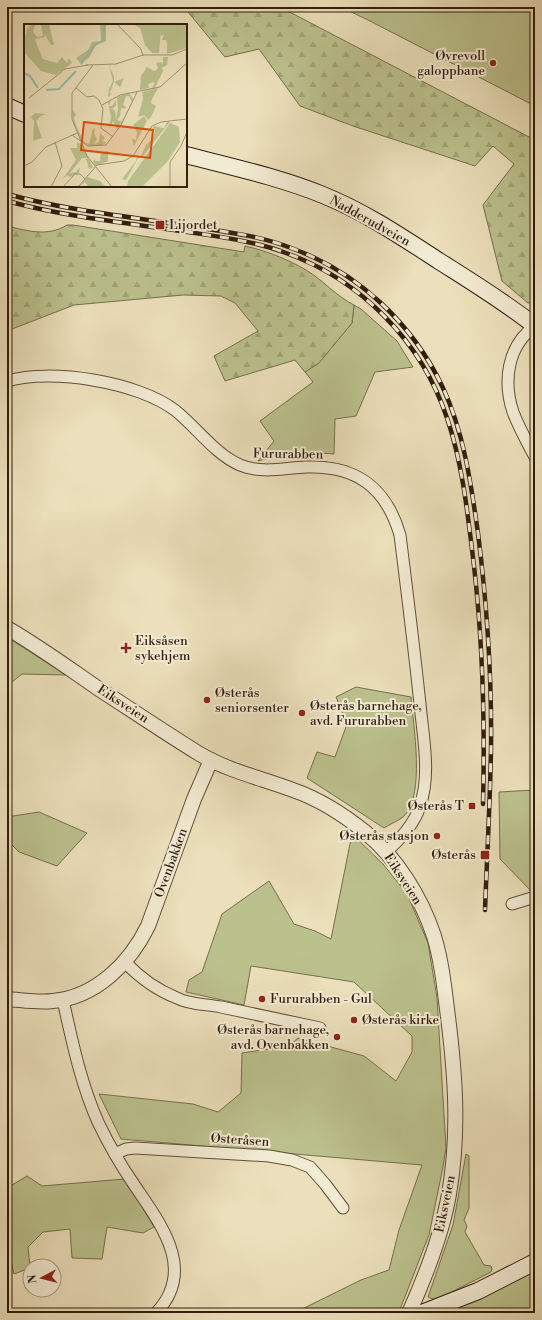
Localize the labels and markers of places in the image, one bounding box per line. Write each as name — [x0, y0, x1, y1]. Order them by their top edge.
place label: Øvrevoll galoppbane — [417, 48, 485, 79]
marker: Øvrevoll galoppbane — [488, 58, 498, 68]
place label: Lijordet — [169, 217, 218, 233]
marker: Lijordet — [154, 219, 166, 231]
place label: Eiksåsen sykehjem — [135, 633, 191, 664]
marker: Eiksåsen sykehjem — [120, 642, 132, 654]
place label: Østerås seniorsenter — [215, 685, 289, 716]
marker: Østerås seniorsenter — [202, 695, 212, 705]
place label: Østerås barnehage, avd. Fururabben — [310, 698, 422, 729]
marker: Østerås barnehage, avd. Fururabben — [297, 708, 307, 718]
place label: Østerås T — [408, 798, 464, 814]
marker: Østerås T — [467, 801, 477, 811]
place label: Østerås stasjon — [340, 828, 429, 844]
marker: Østerås stasjon — [432, 831, 442, 841]
place label: Østerås — [432, 847, 476, 863]
marker: Østerås — [479, 849, 491, 861]
place label: Fururabben - Gul — [270, 991, 372, 1007]
marker: Fururabben - Gul — [257, 994, 267, 1004]
place label: Østerås kirke — [362, 1012, 439, 1028]
marker: Østerås kirke — [349, 1015, 359, 1025]
place label: Østerås barnehage, avd. Ovenbakken — [217, 1022, 329, 1053]
marker: Østerås barnehage, avd. Ovenbakken — [332, 1032, 342, 1042]

